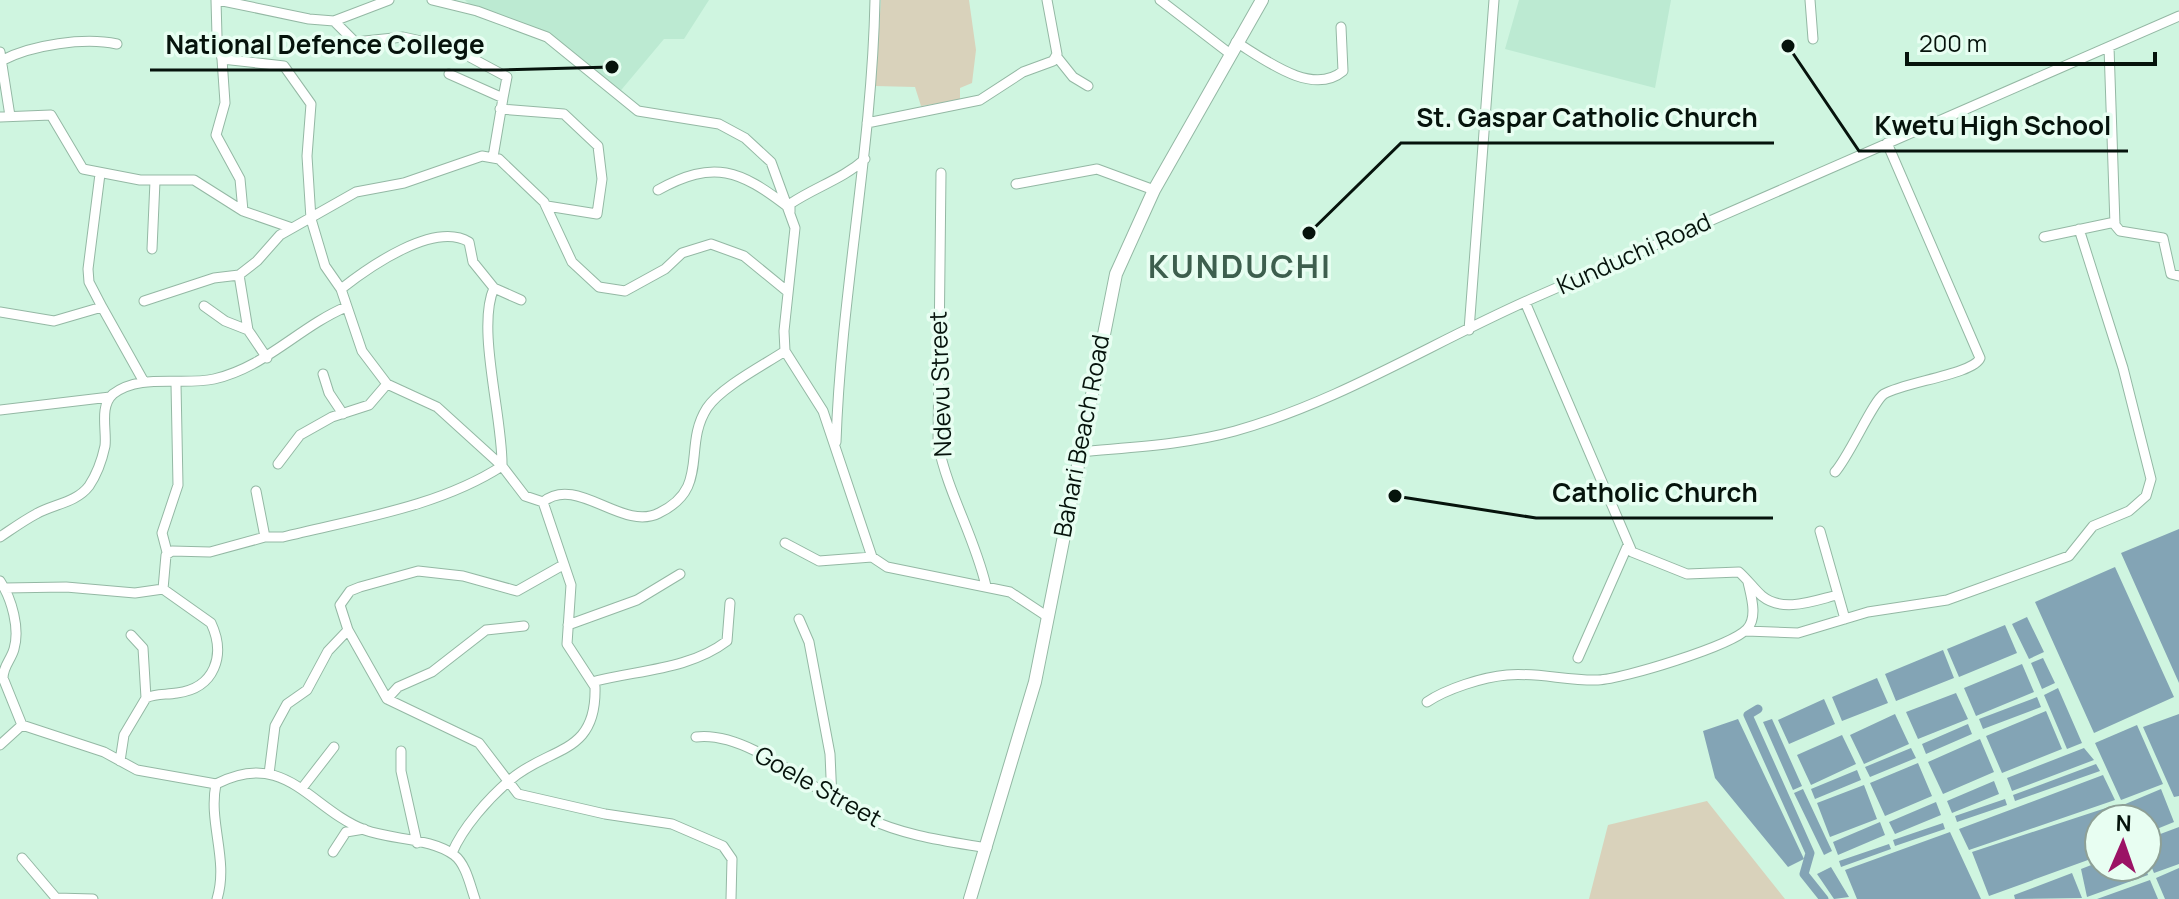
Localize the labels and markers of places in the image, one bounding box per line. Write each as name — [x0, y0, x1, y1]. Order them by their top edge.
callout: National Defence College — [150, 20, 501, 70]
callout: St. Gaspar Catholic Church — [1401, 93, 1774, 143]
callout: Kwetu High School — [1859, 101, 2128, 151]
callout: Catholic Church — [1536, 468, 1773, 518]

